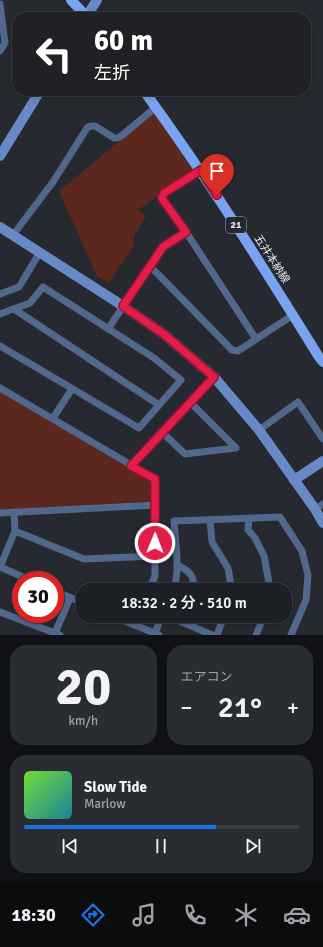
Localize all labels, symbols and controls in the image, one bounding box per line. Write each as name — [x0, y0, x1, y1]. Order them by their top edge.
text: 60 m — [94, 24, 153, 58]
icon: left — [28, 28, 80, 80]
text: 左折 — [94, 62, 130, 84]
pin — [200, 154, 234, 195]
icon: arrive — [206, 160, 228, 182]
road number: 21 — [226, 217, 246, 233]
street label: 五井本納線 — [252, 232, 292, 286]
position arrow — [134, 522, 176, 564]
speed limit sign: 30 — [12, 571, 64, 623]
text: 18:32 · 2 分 · 510 m — [121, 594, 247, 612]
text: 20 — [55, 655, 111, 719]
text: エアコン — [181, 669, 233, 685]
text: 21° — [218, 689, 262, 726]
text: − — [181, 694, 192, 721]
text: + — [287, 694, 299, 721]
text: km/h — [69, 713, 98, 729]
text: Slow Tide — [84, 778, 147, 796]
text: Marlow — [84, 796, 126, 812]
icon: previous — [59, 835, 81, 857]
icon: pause — [150, 835, 172, 857]
icon: next — [242, 835, 264, 857]
icon: directions — [79, 901, 107, 929]
icon: music — [130, 901, 158, 929]
icon: phone — [181, 901, 209, 929]
icon: climate — [232, 901, 260, 929]
icon: car — [283, 901, 311, 929]
text: 18:30 — [12, 904, 56, 926]

